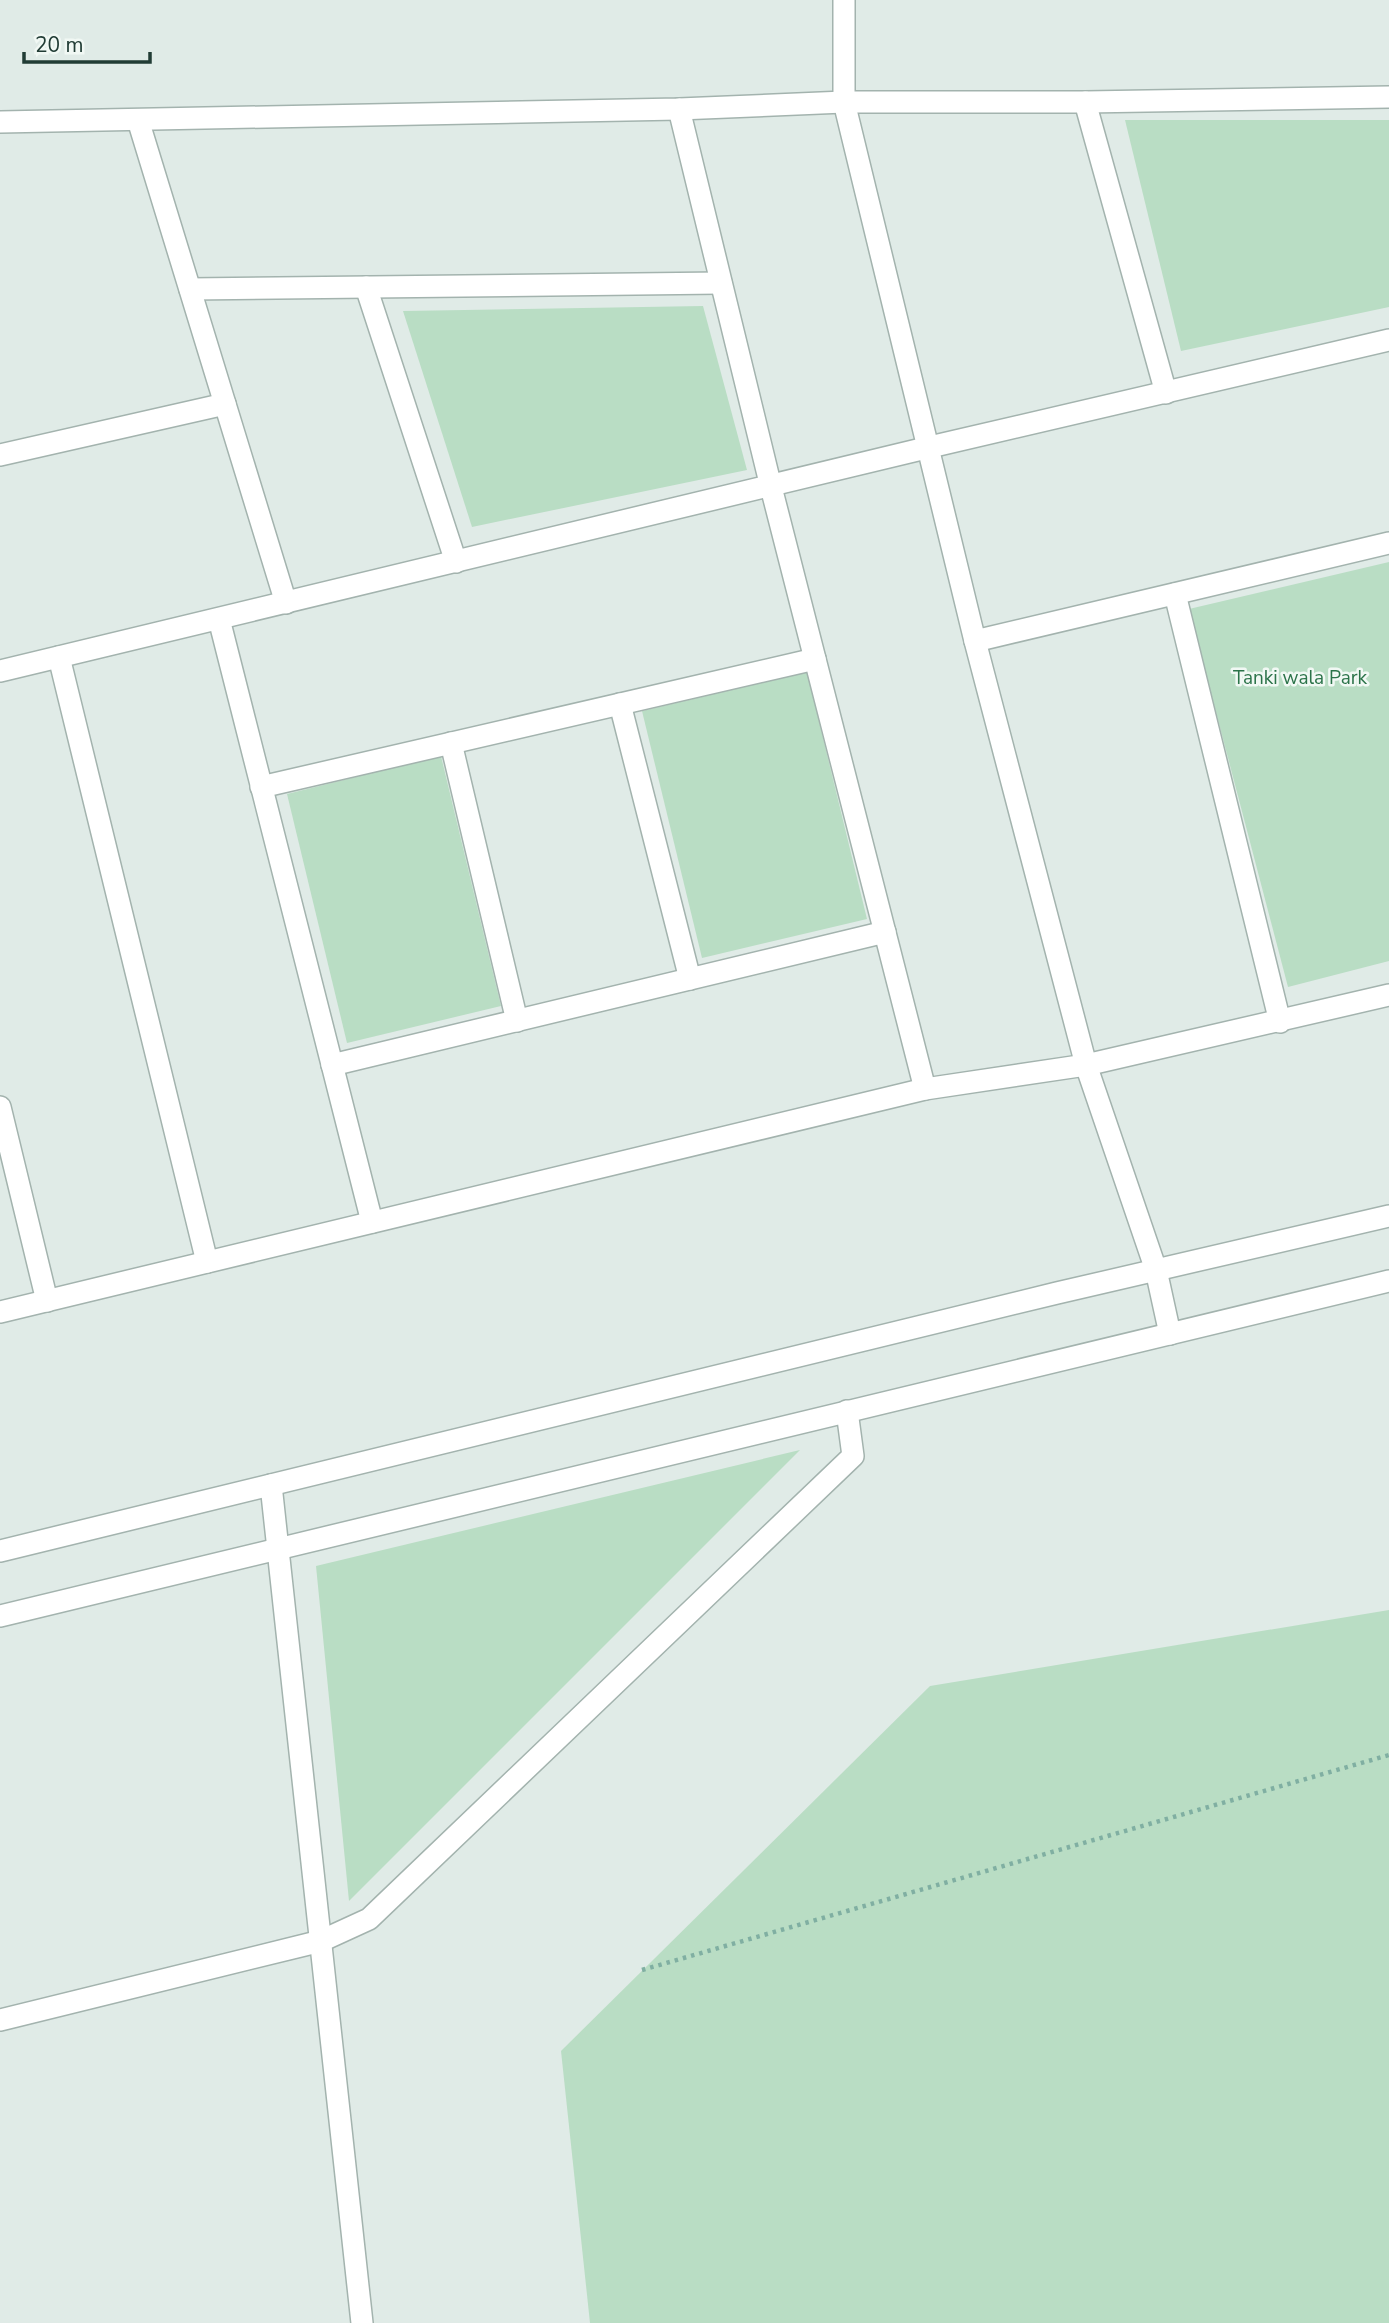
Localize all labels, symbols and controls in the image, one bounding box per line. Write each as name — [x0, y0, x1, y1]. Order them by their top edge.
scale bar — [24, 21, 150, 65]
text: 20 m — [35, 31, 84, 59]
park label: Tanki wala Park — [1233, 665, 1368, 691]

